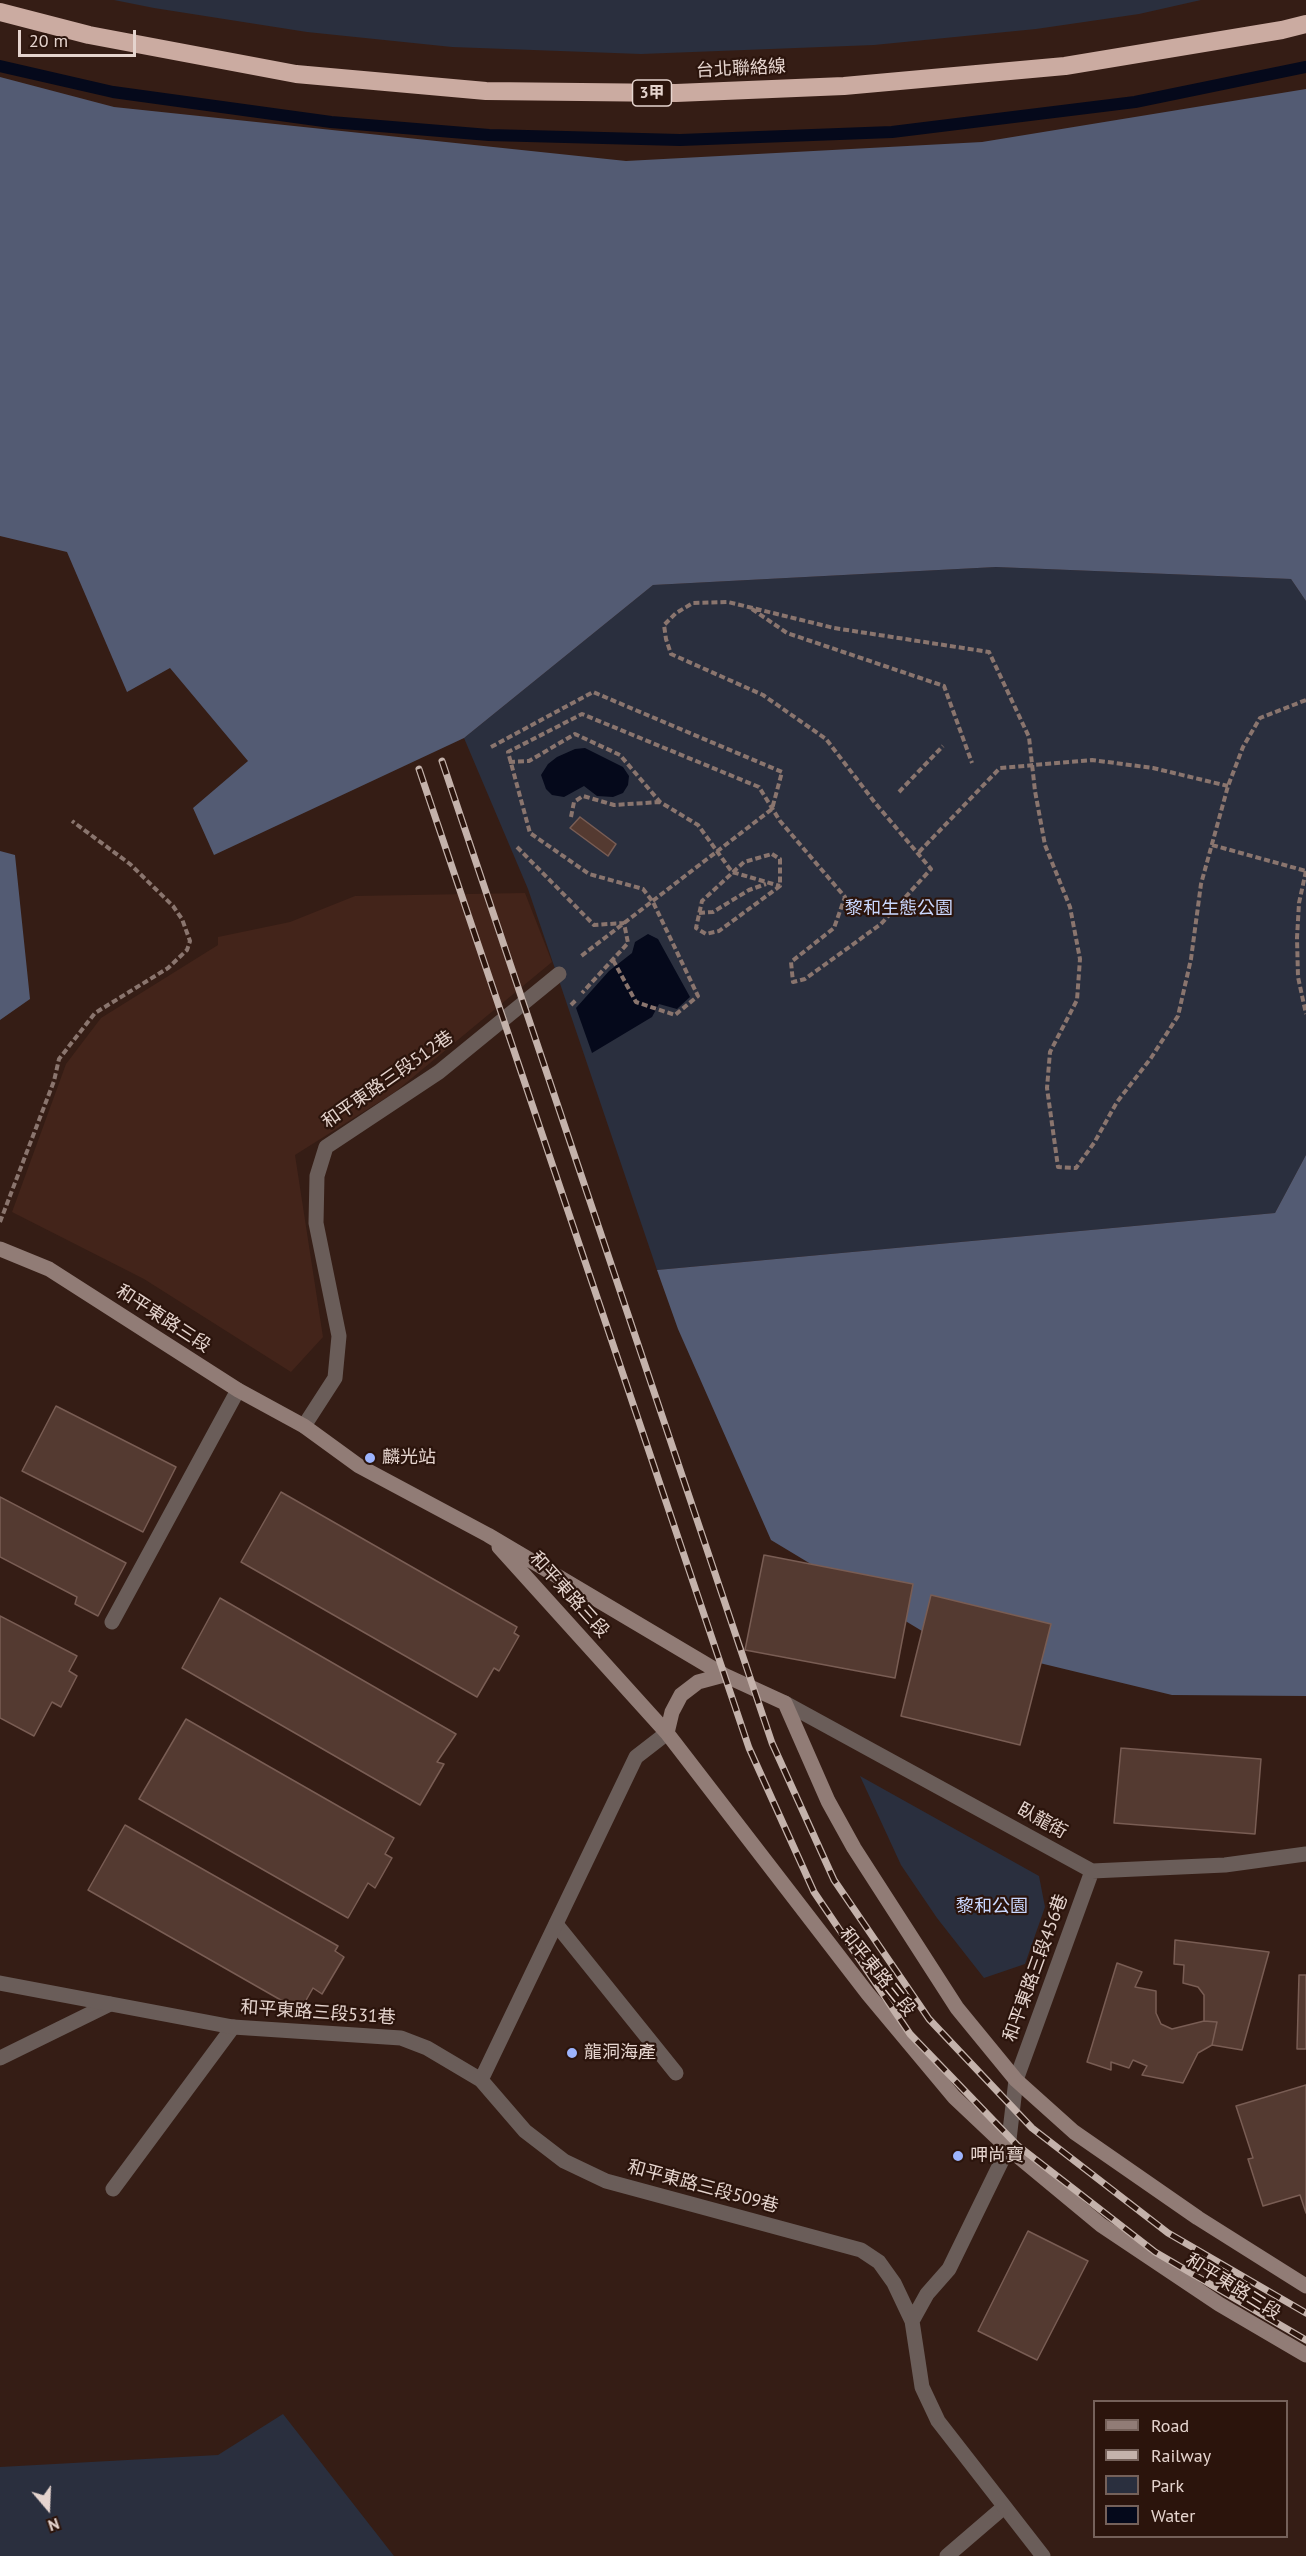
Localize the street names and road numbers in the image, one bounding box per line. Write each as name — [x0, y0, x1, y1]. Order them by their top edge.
street label: 台北聯絡線 — [695, 56, 787, 82]
road number: 3甲 — [632, 80, 672, 106]
street label: 和平東路三段512巷 — [318, 1027, 458, 1133]
street label: 和平東路三段 — [112, 1281, 214, 1357]
street label: 和平東路三段 — [525, 1548, 613, 1642]
street label: 臥龍街 — [1013, 1798, 1071, 1844]
street label: 和平東路三段456巷 — [999, 1891, 1073, 2045]
street label: 和平東路三段 — [835, 1923, 919, 2021]
street label: 和平東路三段531巷 — [240, 1997, 396, 2029]
street label: 和平東路三段509巷 — [625, 2156, 781, 2218]
street label: 和平東路三段 — [1181, 2249, 1285, 2325]

